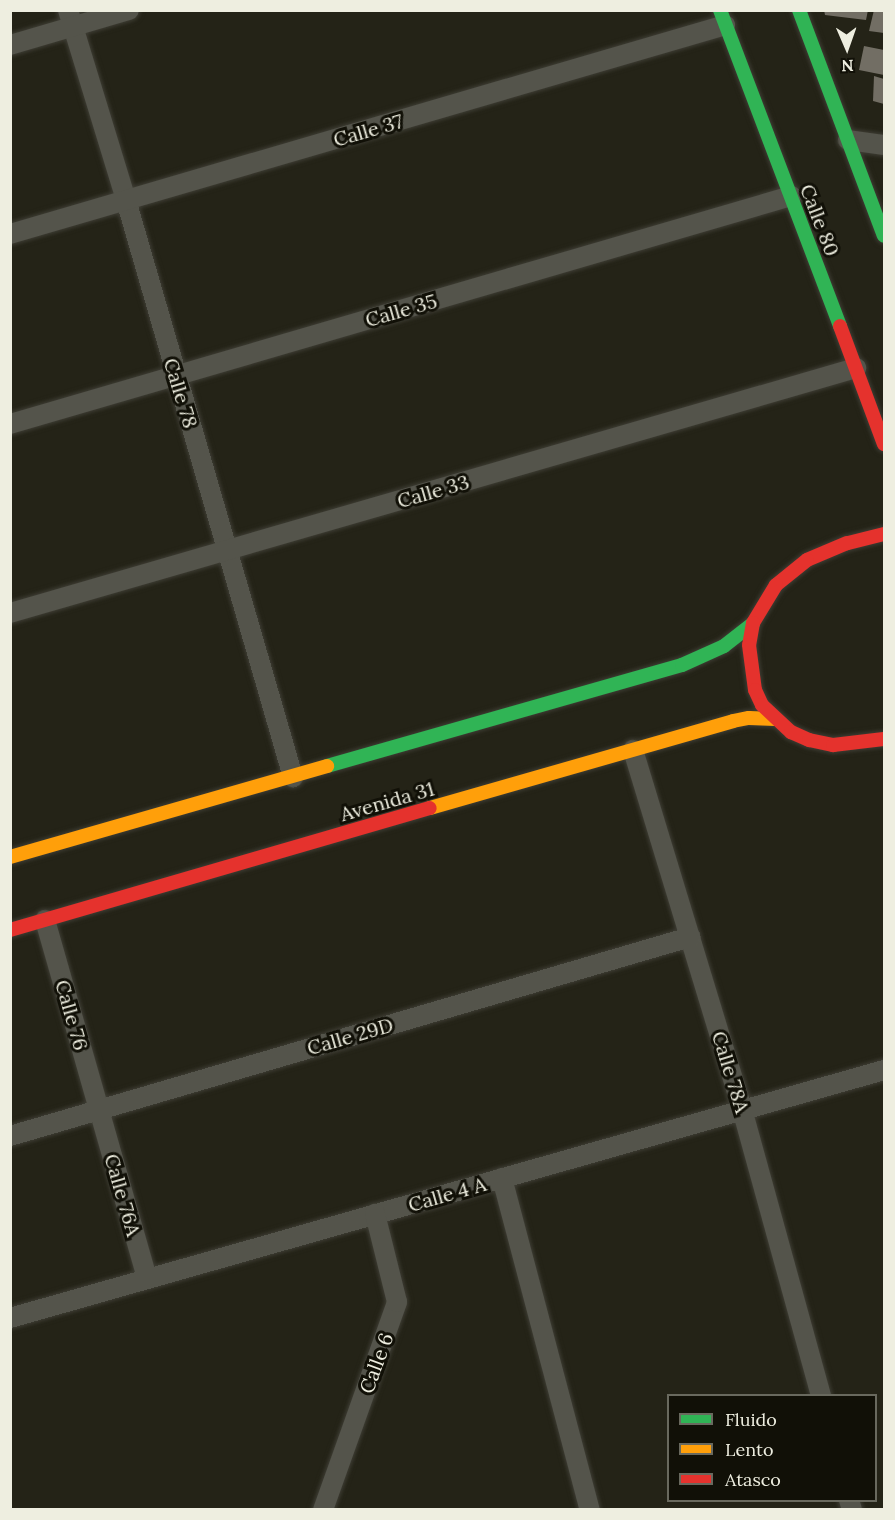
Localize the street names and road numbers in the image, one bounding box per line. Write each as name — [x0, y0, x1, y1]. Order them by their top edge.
street label: Calle 37 — [330, 109, 406, 151]
street label: Calle 80 — [795, 181, 845, 259]
street label: Calle 35 — [362, 288, 440, 332]
street label: Calle 78 — [159, 355, 203, 431]
street label: Calle 33 — [394, 469, 472, 513]
street label: Avenida 31 — [337, 776, 437, 826]
street label: Calle 76 — [51, 977, 93, 1053]
street label: Calle 29D — [304, 1012, 396, 1060]
street label: Calle 78A — [707, 1028, 755, 1116]
street label: Calle 76A — [100, 1151, 146, 1239]
street label: Calle 4 A — [405, 1171, 489, 1217]
street label: Calle 6 — [354, 1329, 398, 1397]

